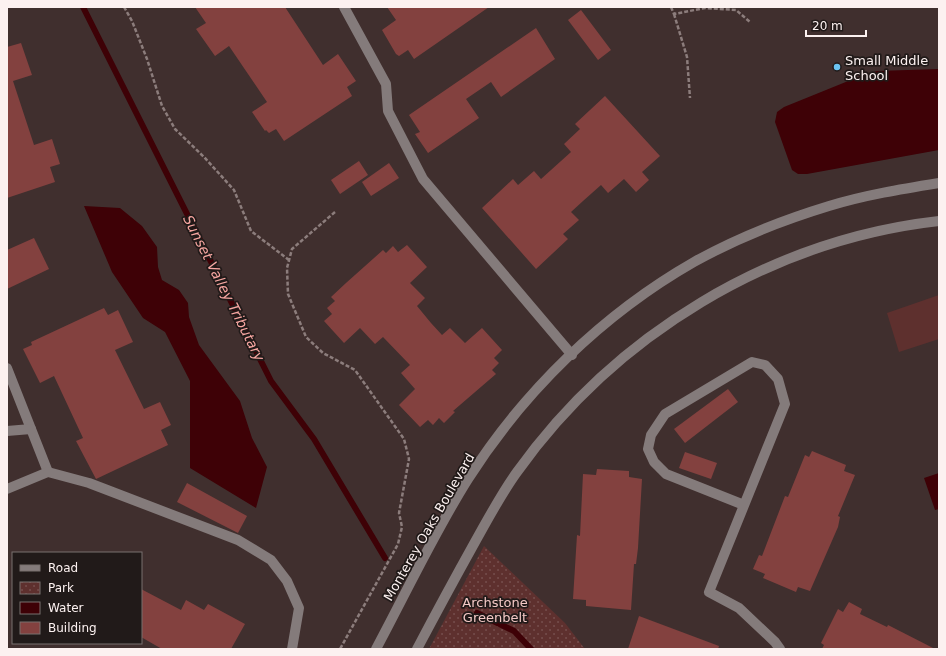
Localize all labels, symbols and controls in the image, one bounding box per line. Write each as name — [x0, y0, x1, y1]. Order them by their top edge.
scale bar — [806, 12, 866, 38]
text: 20 m — [812, 19, 843, 33]
place label: Small Middle School — [845, 53, 928, 83]
marker: Small Middle School — [832, 62, 842, 72]
water label: Sunset Valley Tributary — [180, 212, 268, 364]
street label: Monterey Oaks Boulevard — [381, 451, 477, 603]
legend — [12, 552, 142, 644]
text: Road — [48, 561, 78, 575]
text: Park — [48, 581, 74, 595]
park label: Archstone Greenbelt — [462, 595, 528, 625]
text: Water — [48, 601, 84, 615]
text: Building — [48, 621, 97, 635]

